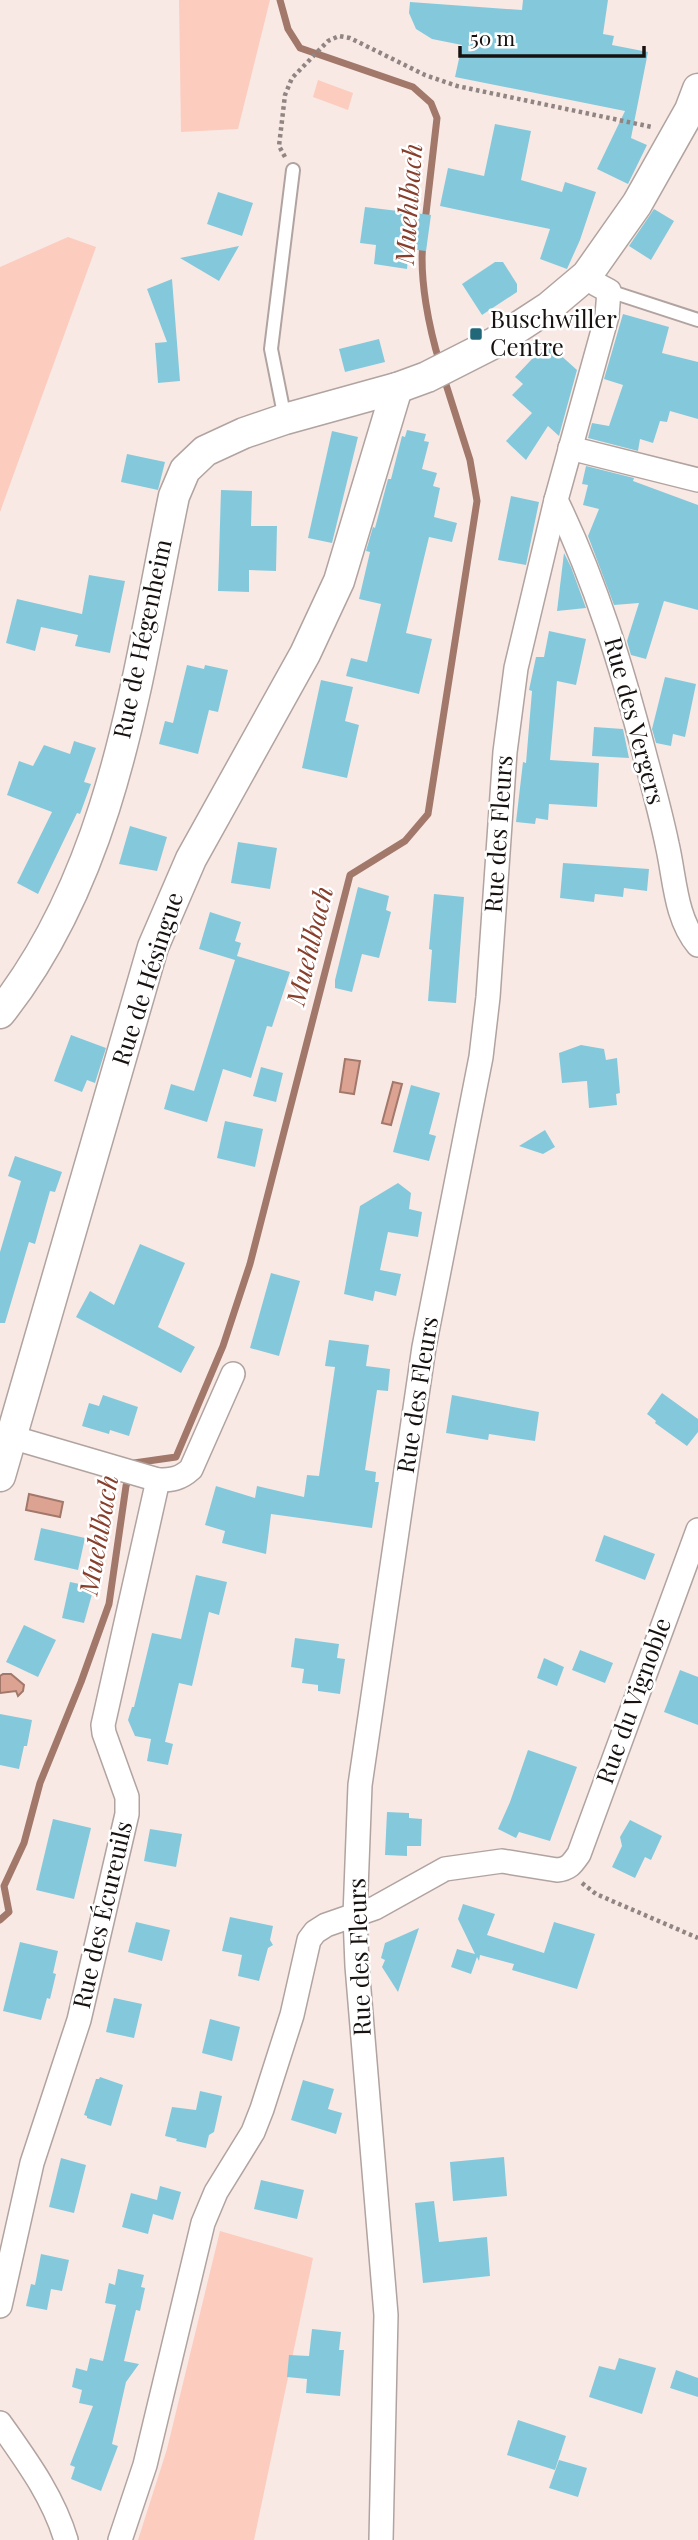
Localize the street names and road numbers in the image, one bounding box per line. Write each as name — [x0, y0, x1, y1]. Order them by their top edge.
street label: Rue de Hégenheim — [104, 536, 178, 741]
street label: Rue des Vergers — [598, 633, 674, 808]
street label: Rue des Fleurs — [476, 754, 518, 914]
street label: Rue de Hésingue — [103, 888, 189, 1069]
street label: Rue des Fleurs — [388, 1314, 444, 1475]
street label: Rue du Vignoble — [587, 1613, 677, 1788]
street label: Rue des Écureuils — [64, 1818, 138, 2011]
street label: Rue des Fleurs — [339, 1878, 377, 2037]

